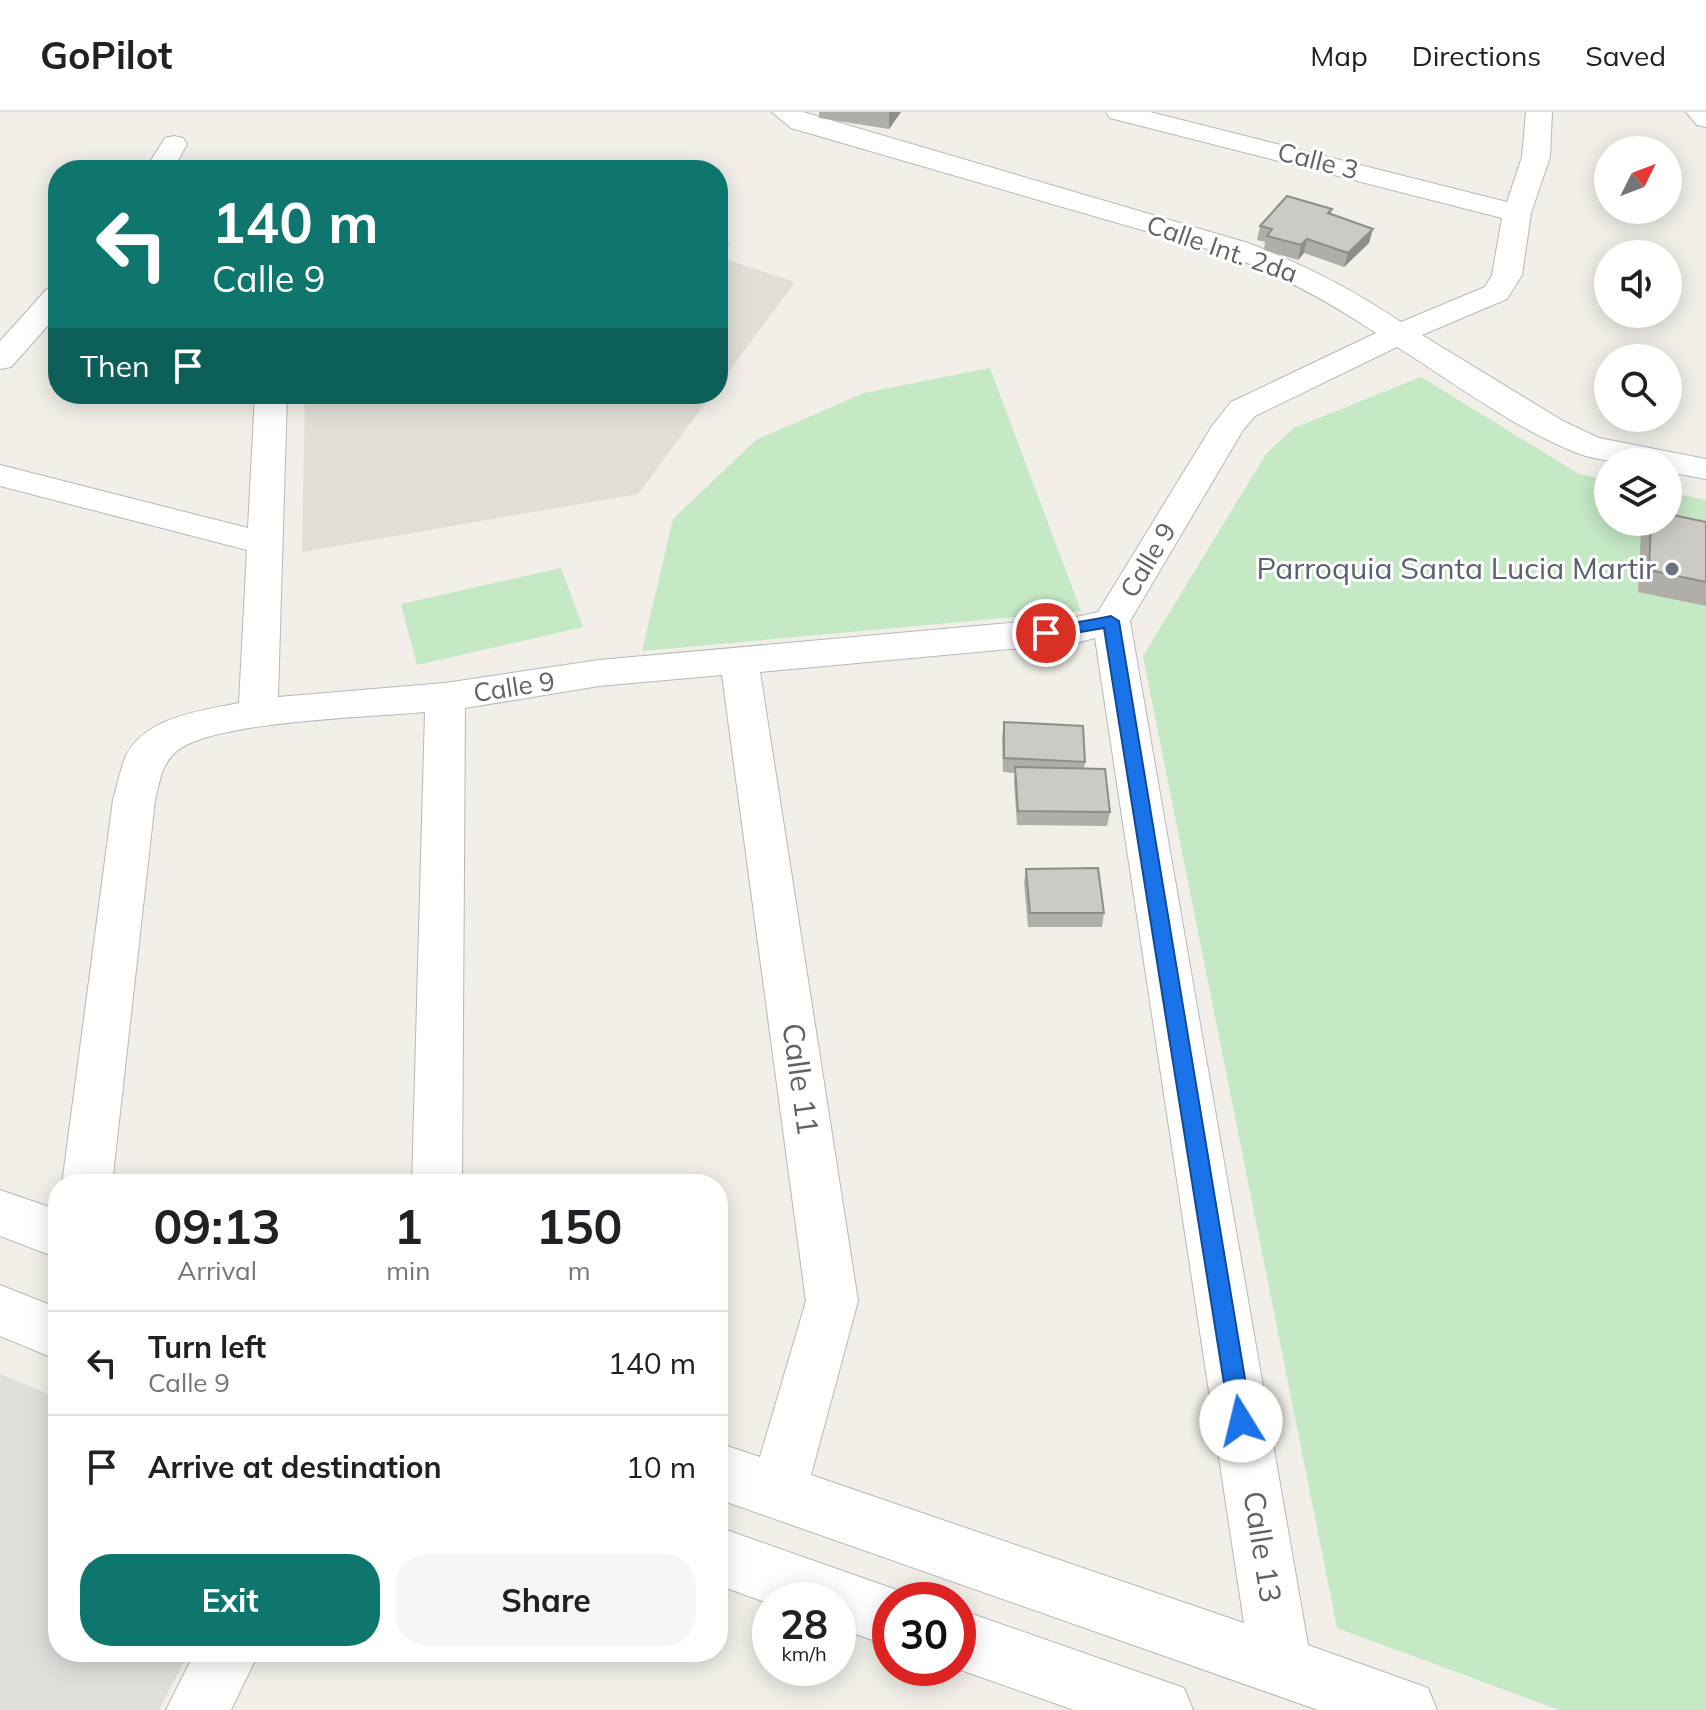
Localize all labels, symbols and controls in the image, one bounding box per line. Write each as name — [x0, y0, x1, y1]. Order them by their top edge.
text: GoPilot — [40, 31, 172, 79]
text: Map — [1310, 38, 1368, 73]
text: Directions — [1412, 38, 1541, 73]
text: Saved — [1585, 38, 1666, 73]
street label: Calle 3 — [1274, 135, 1362, 186]
north arrow — [1594, 136, 1682, 224]
map controls — [1594, 136, 1682, 536]
text: 140 m — [212, 187, 379, 257]
icon: left — [80, 192, 184, 296]
street label: Calle Int. 2da — [1142, 207, 1302, 290]
button: sound — [1594, 240, 1682, 328]
text: Calle 9 — [212, 256, 325, 301]
icon: arrive — [166, 344, 210, 388]
button: search — [1594, 344, 1682, 432]
text: Then — [80, 347, 150, 385]
button: layers — [1594, 448, 1682, 536]
street label: Calle 9 — [1112, 516, 1183, 603]
place label: Parroquia Santa Lucia Martir — [1256, 549, 1656, 587]
marker: Parroquia Santa Lucia Martir — [1663, 560, 1681, 578]
pin — [1012, 599, 1080, 667]
icon: arrive — [1024, 611, 1068, 655]
street label: Calle 9 — [471, 664, 557, 709]
street label: Calle 11 — [774, 1021, 828, 1137]
text: 09:13 — [154, 1196, 281, 1256]
text: 1 — [394, 1196, 423, 1256]
text: 150 — [536, 1196, 622, 1256]
text: Arrival — [177, 1254, 257, 1287]
text: min — [386, 1254, 430, 1287]
text: m — [568, 1254, 591, 1287]
text: Turn left — [148, 1328, 266, 1366]
icon: left — [80, 1341, 124, 1385]
text: 140 m — [608, 1344, 696, 1382]
text: Calle 9 — [148, 1366, 230, 1399]
position arrow — [1199, 1379, 1283, 1463]
icon: arrive — [80, 1445, 124, 1489]
text: Arrive at destination — [148, 1448, 442, 1486]
text: 10 m — [626, 1448, 696, 1486]
street label: Calle 13 — [1235, 1488, 1291, 1605]
button: Exit — [80, 1554, 380, 1646]
button: Share — [396, 1554, 696, 1646]
speed limit sign: 30 — [872, 1582, 976, 1686]
text: 28 — [780, 1599, 828, 1649]
text: km/h — [781, 1641, 827, 1666]

